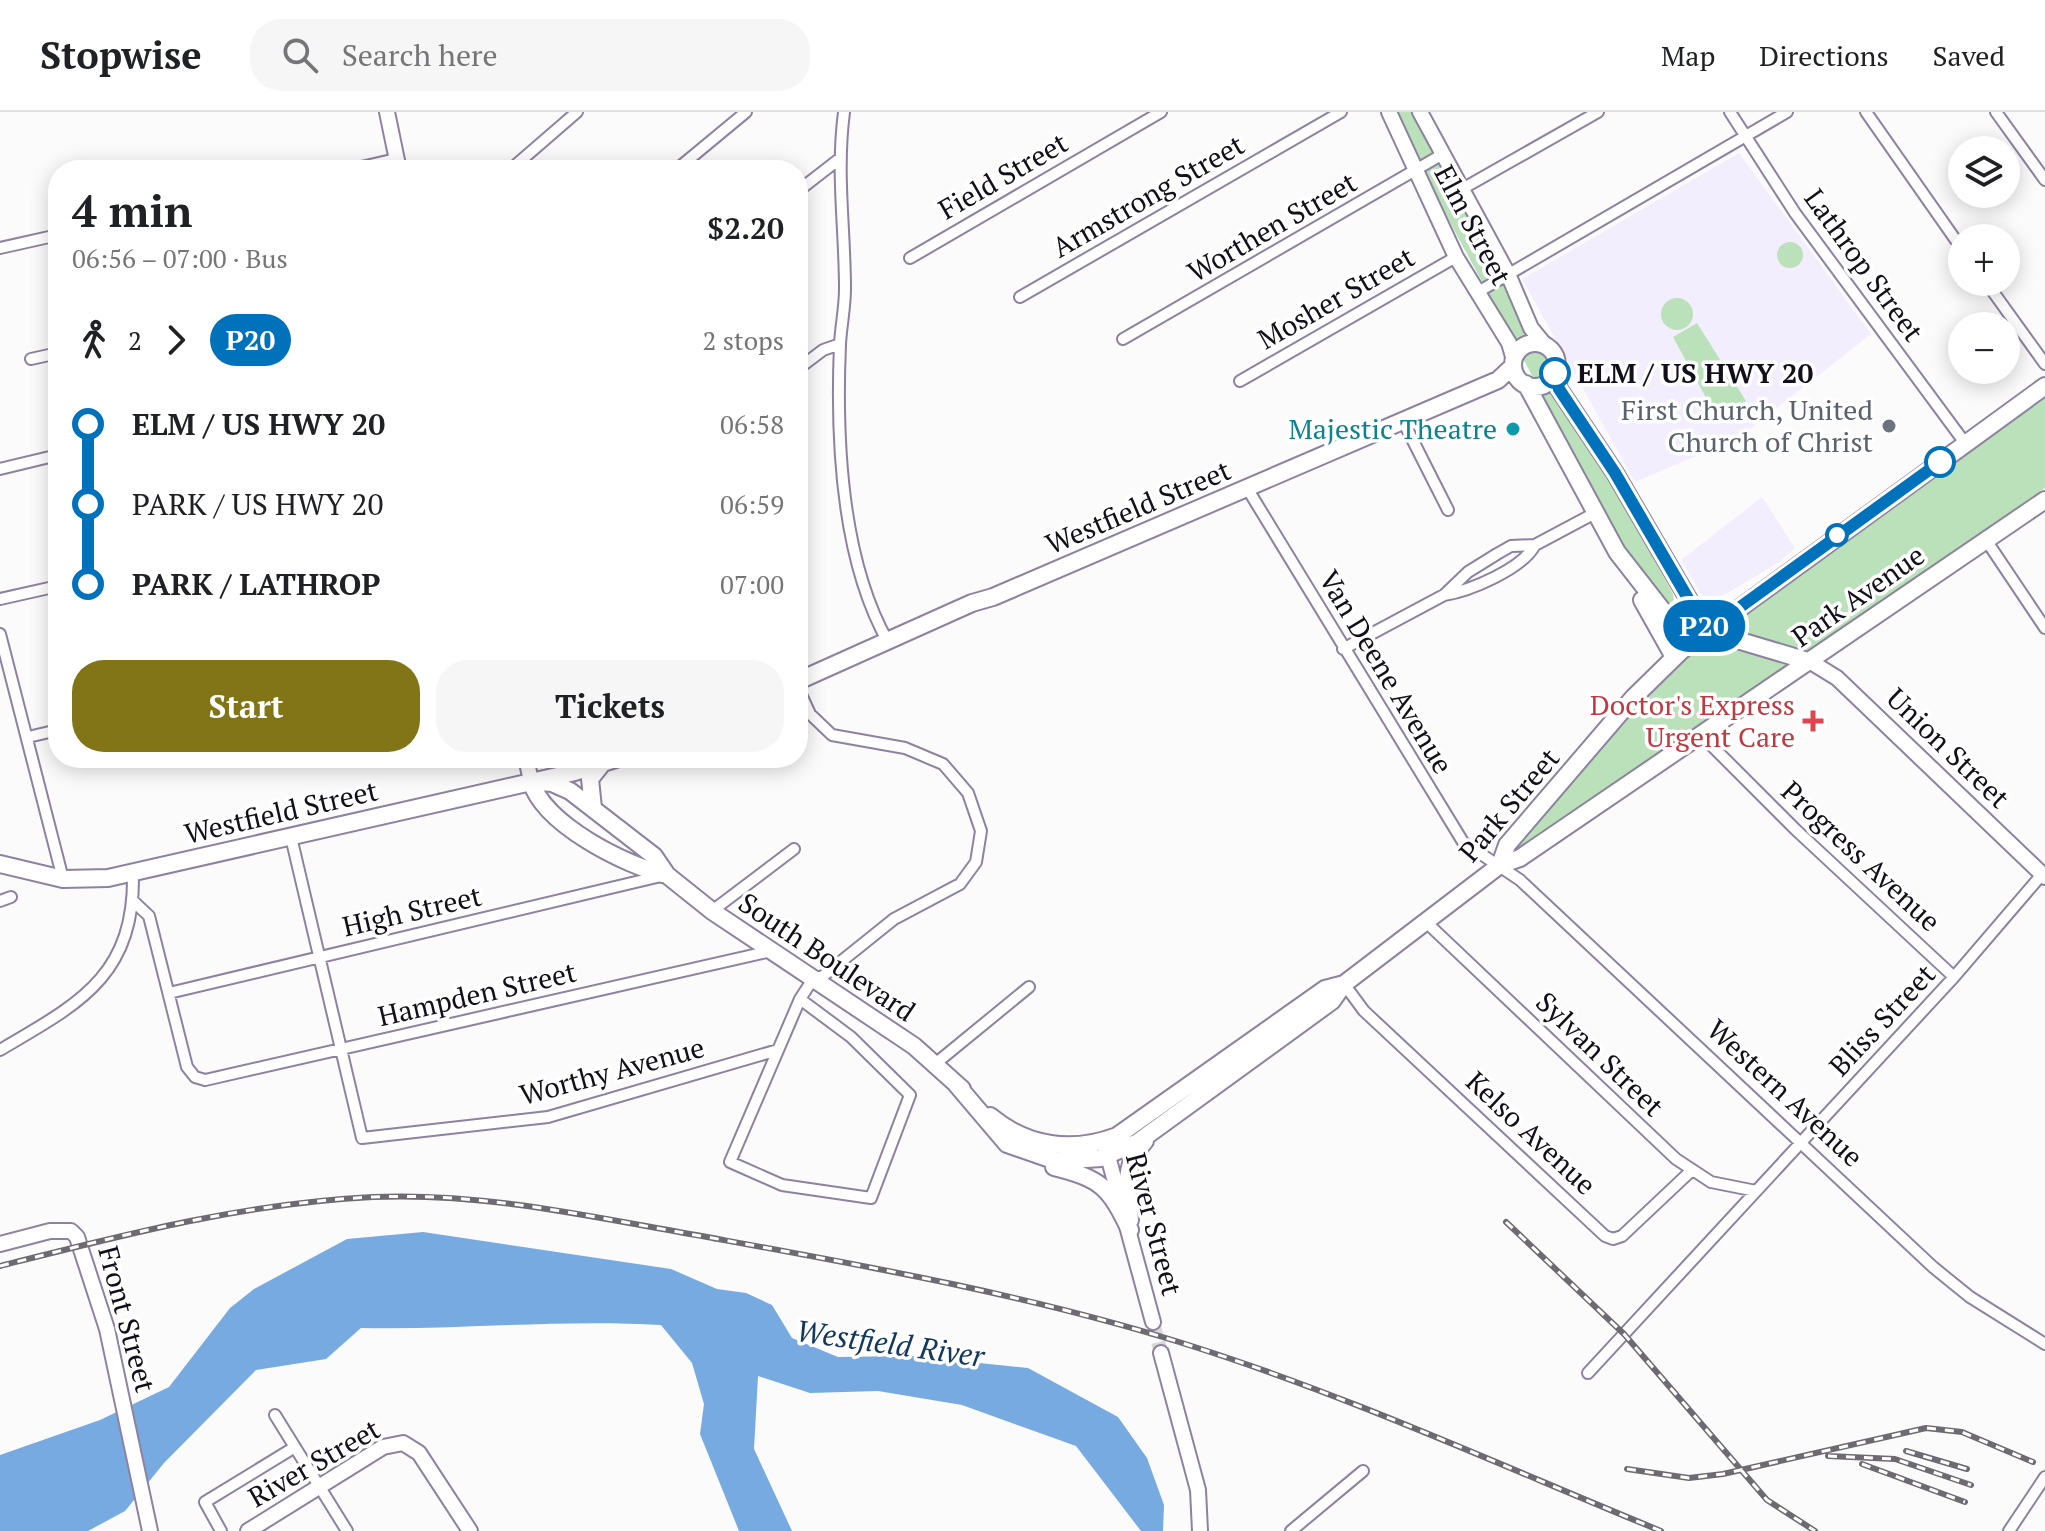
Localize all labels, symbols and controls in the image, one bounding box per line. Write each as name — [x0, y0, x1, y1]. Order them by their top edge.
search box — [250, 19, 810, 91]
text: Stopwise — [40, 30, 202, 80]
icon: search — [278, 33, 322, 77]
text: Search here — [342, 35, 498, 75]
text: Map — [1661, 37, 1715, 74]
text: Directions — [1759, 37, 1889, 74]
text: Saved — [1933, 37, 2005, 74]
street label: Field Street — [931, 123, 1075, 227]
street label: Armstrong Street — [1045, 125, 1251, 266]
map controls — [1948, 136, 2020, 384]
button: layers — [1948, 136, 2020, 208]
street label: Elm Street — [1426, 159, 1521, 292]
street label: Worthen Street — [1180, 163, 1364, 290]
text: 4 min — [72, 181, 192, 240]
street label: Lathrop Street — [1797, 181, 1933, 349]
text: $2.20 — [707, 208, 784, 248]
button: + — [1948, 224, 2020, 296]
street label: Mosher Street — [1251, 238, 1421, 357]
text: 06:56 – 07:00 · Bus — [72, 241, 288, 275]
button: − — [1948, 312, 2020, 384]
icon: walk — [72, 318, 116, 362]
icon: forward — [154, 318, 198, 362]
text: P20 — [226, 321, 275, 358]
text: 2 — [128, 323, 142, 357]
text: 2 stops — [703, 323, 784, 357]
place label: ELM / US HWY 20 — [1577, 354, 1814, 391]
marker: ELM / US HWY 20 — [1540, 358, 1570, 388]
place label: First Church, United Church of Christ — [1621, 391, 1874, 460]
text: ELM / US HWY 20 — [132, 404, 385, 444]
text: 06:58 — [720, 407, 784, 441]
place label: Majestic Theatre — [1288, 410, 1497, 447]
marker: First Church, United Church of Christ — [1880, 417, 1898, 435]
marker: Majestic Theatre — [1504, 420, 1522, 438]
unlabelled marker — [1925, 447, 1955, 477]
street label: Westfield Street — [1040, 451, 1236, 562]
text: PARK / US HWY 20 — [132, 484, 384, 524]
text: 06:59 — [720, 487, 784, 521]
unlabelled marker — [1826, 524, 1848, 546]
street label: Park Avenue — [1784, 536, 1931, 655]
street label: Van Deene Avenue — [1311, 563, 1462, 780]
text: PARK / LATHROP — [132, 564, 381, 604]
text: 07:00 — [720, 567, 784, 601]
line badge: P20 — [1658, 600, 1750, 652]
text: P20 — [1679, 607, 1729, 644]
button: Start — [72, 660, 420, 752]
button: Tickets — [436, 660, 784, 752]
street label: Union Street — [1879, 680, 2018, 816]
place label: Doctor's Express Urgent Care — [1590, 686, 1795, 755]
marker: Doctor's Express Urgent Care — [1802, 710, 1824, 732]
street label: Park Street — [1450, 740, 1567, 869]
street label: Westfield Street — [181, 771, 382, 852]
street label: Progress Avenue — [1774, 772, 1949, 939]
street label: High Street — [339, 876, 486, 944]
street label: South Boulevard — [732, 884, 923, 1029]
street label: Hampden Street — [374, 953, 580, 1034]
street label: Bliss Street — [1820, 955, 1943, 1083]
street label: Sylvan Street — [1528, 983, 1673, 1124]
street label: Western Avenue — [1699, 1011, 1871, 1174]
street label: Worthy Avenue — [516, 1028, 708, 1113]
street label: Kelso Avenue — [1458, 1063, 1604, 1202]
street label: River Street — [1118, 1148, 1191, 1300]
street label: Front Street — [90, 1242, 165, 1397]
water label: Westfield River — [794, 1310, 988, 1376]
street label: River Street — [241, 1410, 387, 1515]

